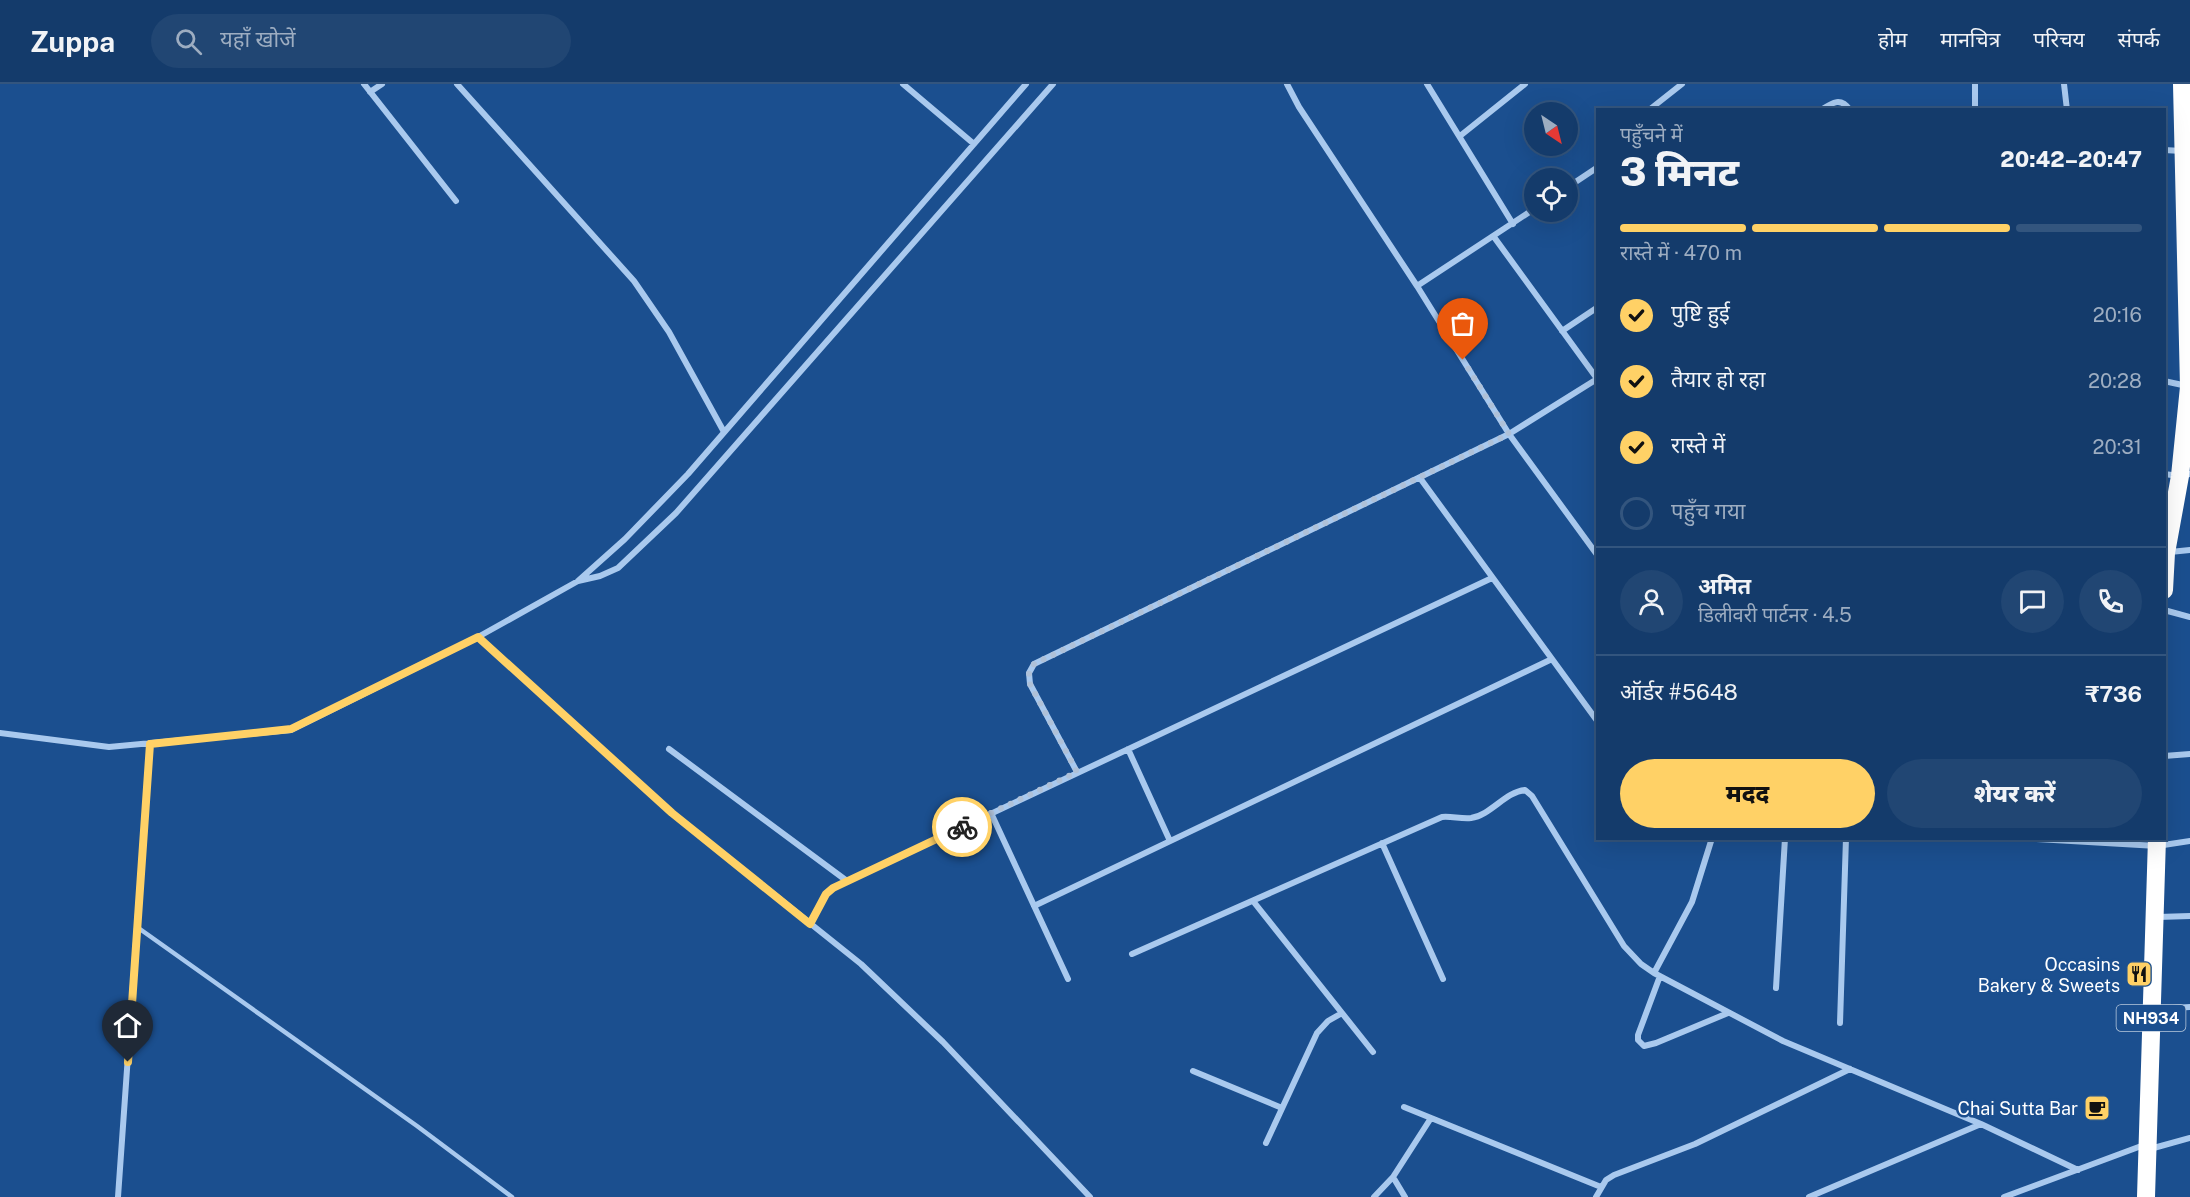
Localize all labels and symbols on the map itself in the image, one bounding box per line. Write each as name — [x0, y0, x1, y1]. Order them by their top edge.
north arrow — [1524, 102, 1578, 156]
pin — [1437, 298, 1488, 360]
courier — [932, 797, 992, 857]
place label: Occasins Bakery & Sweets — [1978, 954, 2120, 996]
restaurant icon: Occasins Bakery & Sweets — [2124, 959, 2154, 989]
pin — [102, 1000, 153, 1062]
road number: NH934 — [2116, 1005, 2186, 1031]
cafe icon: Chai Sutta Bar — [2082, 1093, 2112, 1123]
place label: Chai Sutta Bar — [1958, 1098, 2078, 1119]

